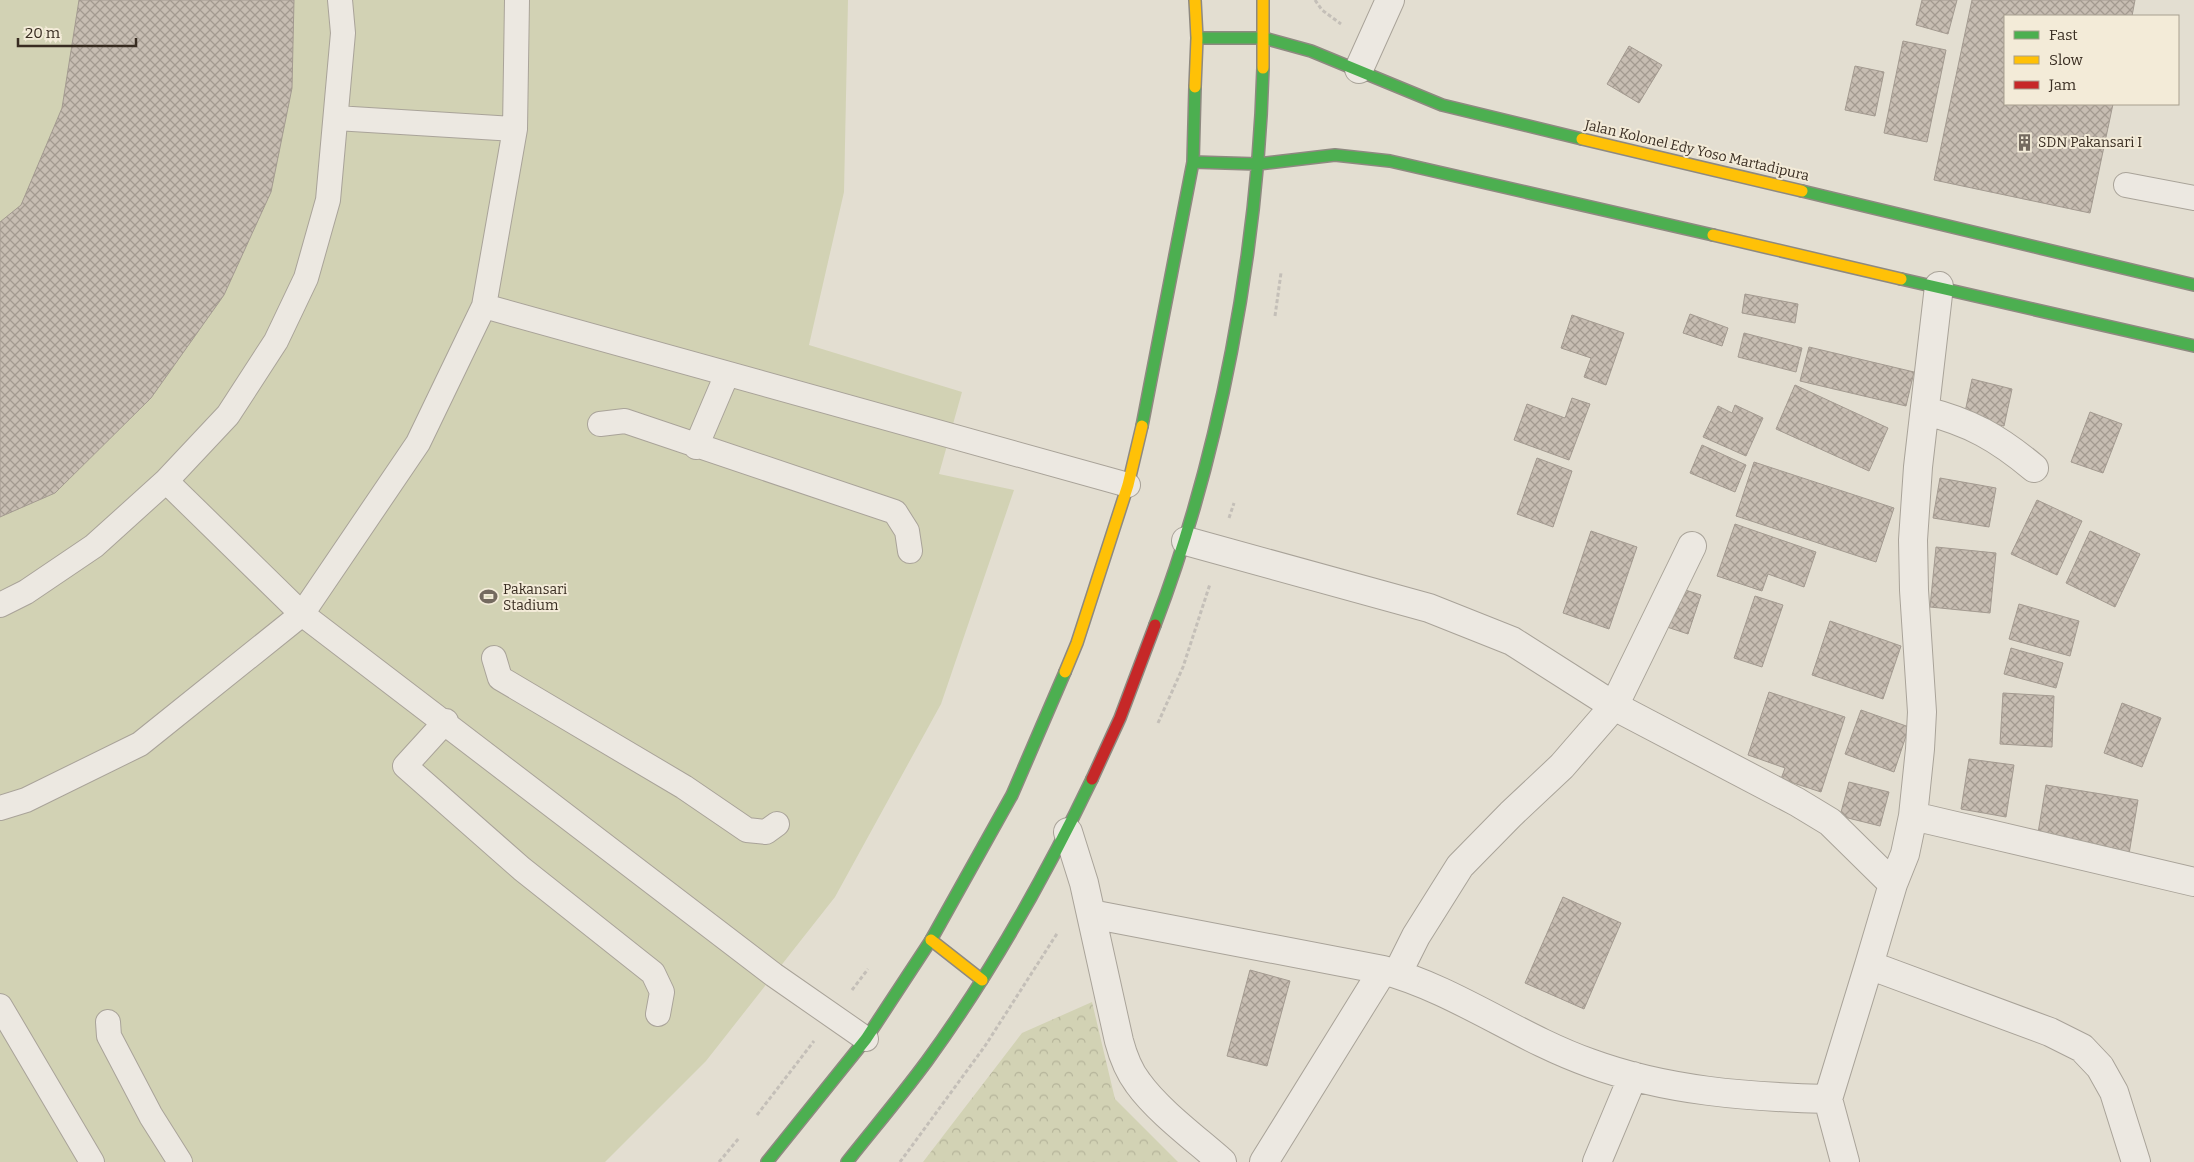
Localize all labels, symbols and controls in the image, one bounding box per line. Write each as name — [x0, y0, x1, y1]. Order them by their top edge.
scale bar — [18, 15, 135, 47]
legend — [2004, 15, 2179, 105]
text: 20 m — [25, 24, 61, 42]
text: Fast — [2049, 26, 2078, 44]
text: Slow — [2049, 51, 2084, 69]
text: Jam — [2048, 76, 2077, 94]
street label: Jalan Kolonel Edy Yoso Martadipura — [1582, 116, 1811, 185]
building icon: SDN Pakansari I — [2014, 132, 2034, 152]
place label: SDN Pakansari I — [2038, 134, 2142, 151]
place label: Pakansari Stadium — [503, 581, 567, 614]
sports icon: Pakansari Stadium — [479, 587, 499, 607]

